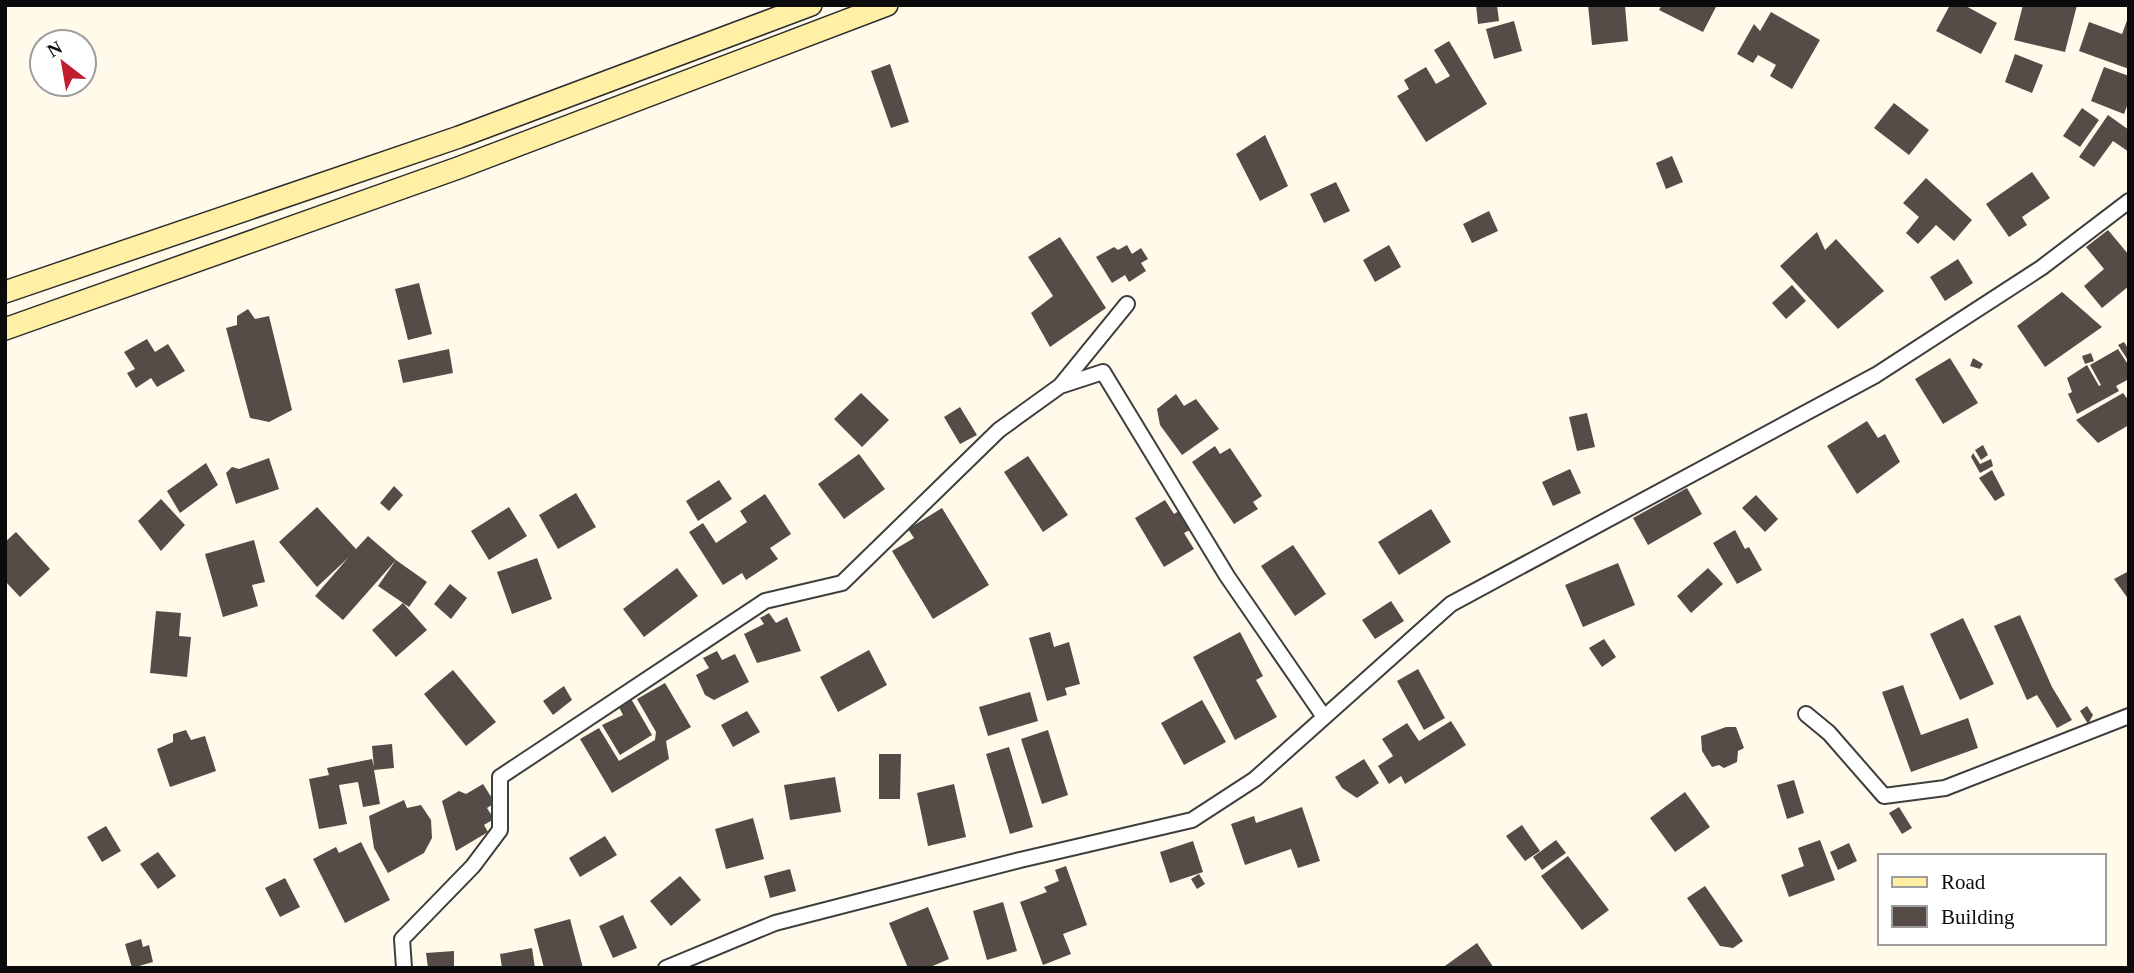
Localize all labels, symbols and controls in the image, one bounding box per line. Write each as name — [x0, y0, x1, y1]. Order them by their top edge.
north arrow — [28, 28, 98, 98]
text: N — [43, 36, 66, 61]
legend — [1878, 854, 2106, 945]
text: Road — [1941, 870, 1986, 894]
text: Building — [1941, 905, 2015, 929]

